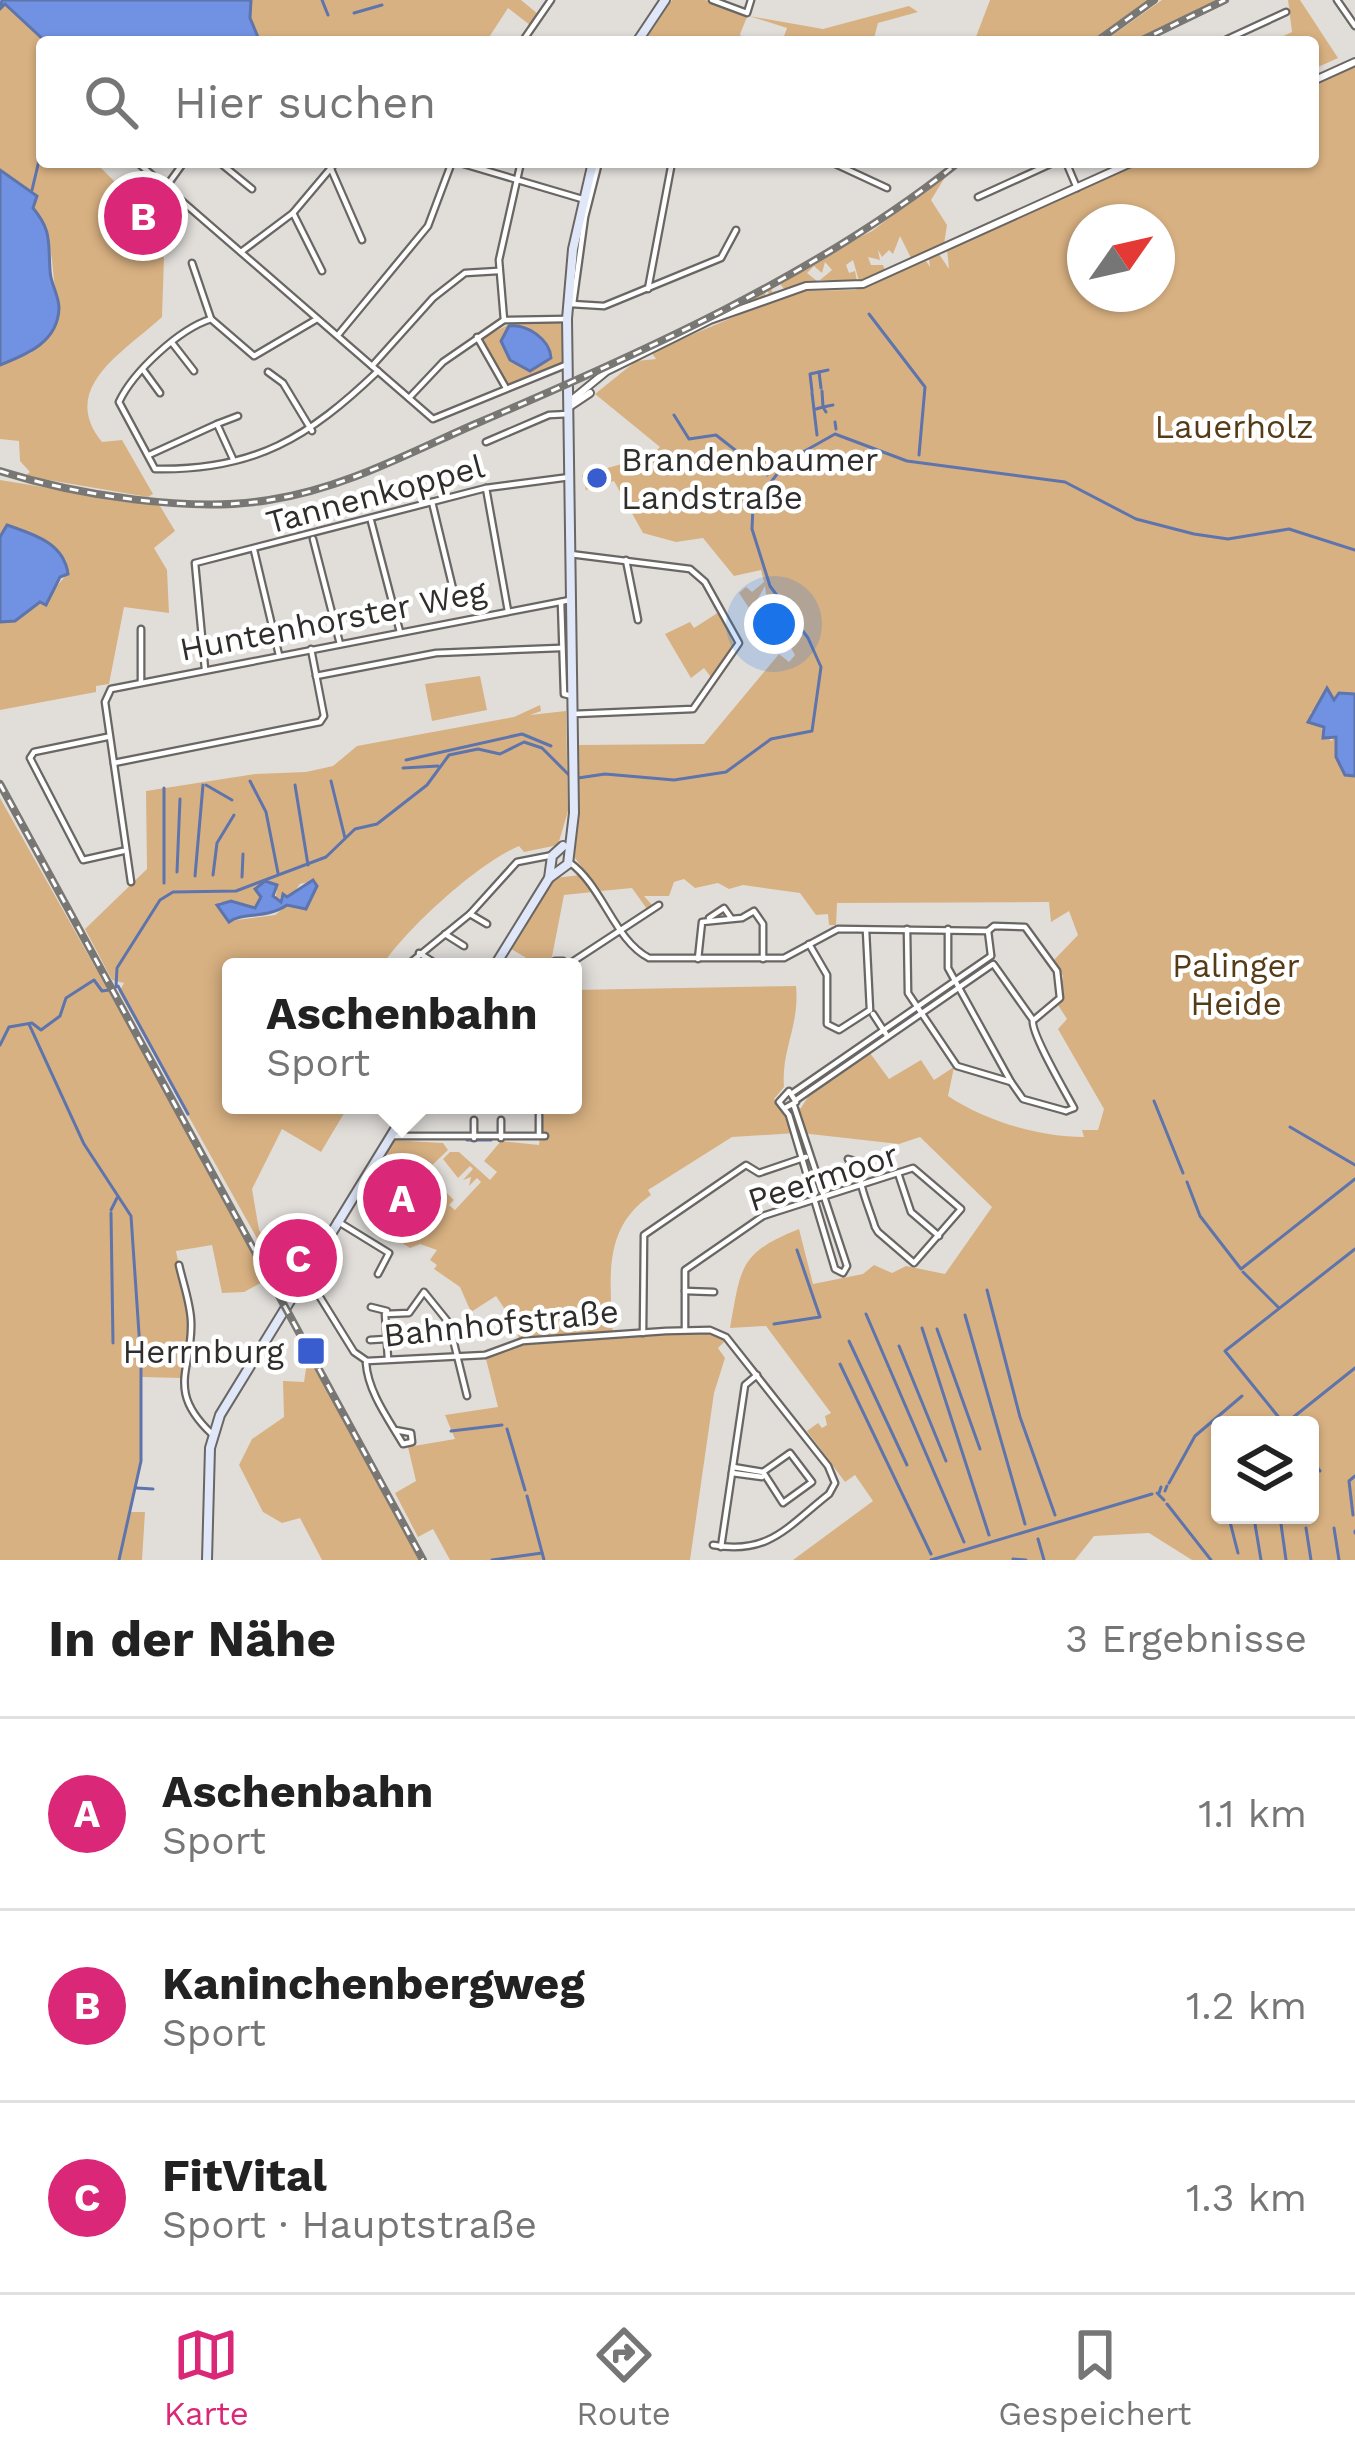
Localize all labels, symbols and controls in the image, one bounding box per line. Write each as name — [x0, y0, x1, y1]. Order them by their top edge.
search box — [36, 36, 1319, 168]
icon: search — [78, 69, 144, 135]
text: Hier suchen — [174, 76, 436, 129]
pin: B — [104, 171, 182, 261]
north arrow — [1067, 204, 1175, 312]
park label: Lauerholz — [1154, 407, 1314, 446]
place label: Brandenbaumer Landstraße — [621, 440, 879, 517]
street label: Tannenkoppel — [262, 446, 488, 542]
marker: Brandenbaumer Landstraße — [584, 465, 610, 491]
street label: Huntenhorster Weg — [176, 571, 490, 669]
your location — [744, 594, 804, 654]
park label: Palinger Heide — [1172, 946, 1300, 1023]
popup — [222, 958, 582, 1114]
text: Aschenbahn — [266, 987, 538, 1040]
text: Sport — [266, 1040, 370, 1085]
street label: Peermoor — [743, 1134, 903, 1220]
pin: A — [363, 1153, 441, 1243]
pin: C — [259, 1213, 337, 1303]
street label: Bahnhofstraße — [381, 1291, 621, 1355]
place label: Herrnburg — [122, 1332, 284, 1371]
marker: Herrnburg — [295, 1335, 327, 1367]
map controls — [1211, 1416, 1319, 1524]
button: layers — [1211, 1416, 1319, 1524]
text: In der Nähe — [48, 1609, 336, 1668]
text: 3 Ergebnisse — [1065, 1616, 1307, 1661]
text: Aschenbahn — [162, 1765, 433, 1818]
text: A — [74, 1791, 100, 1836]
text: 1.1 km — [1198, 1791, 1307, 1836]
text: Sport — [162, 1818, 266, 1863]
text: Kaninchenbergweg — [162, 1957, 585, 2010]
text: B — [74, 1983, 100, 2028]
text: 1.2 km — [1186, 1983, 1307, 2028]
text: Sport — [162, 2010, 266, 2055]
text: FitVital — [162, 2149, 327, 2202]
text: C — [74, 2175, 100, 2220]
text: 1.3 km — [1186, 2175, 1307, 2220]
text: Sport · Hauptstraße — [162, 2202, 537, 2247]
tab: Karte — [164, 2322, 249, 2433]
tab: Route — [576, 2322, 671, 2433]
tab: Gespeichert — [998, 2322, 1191, 2433]

